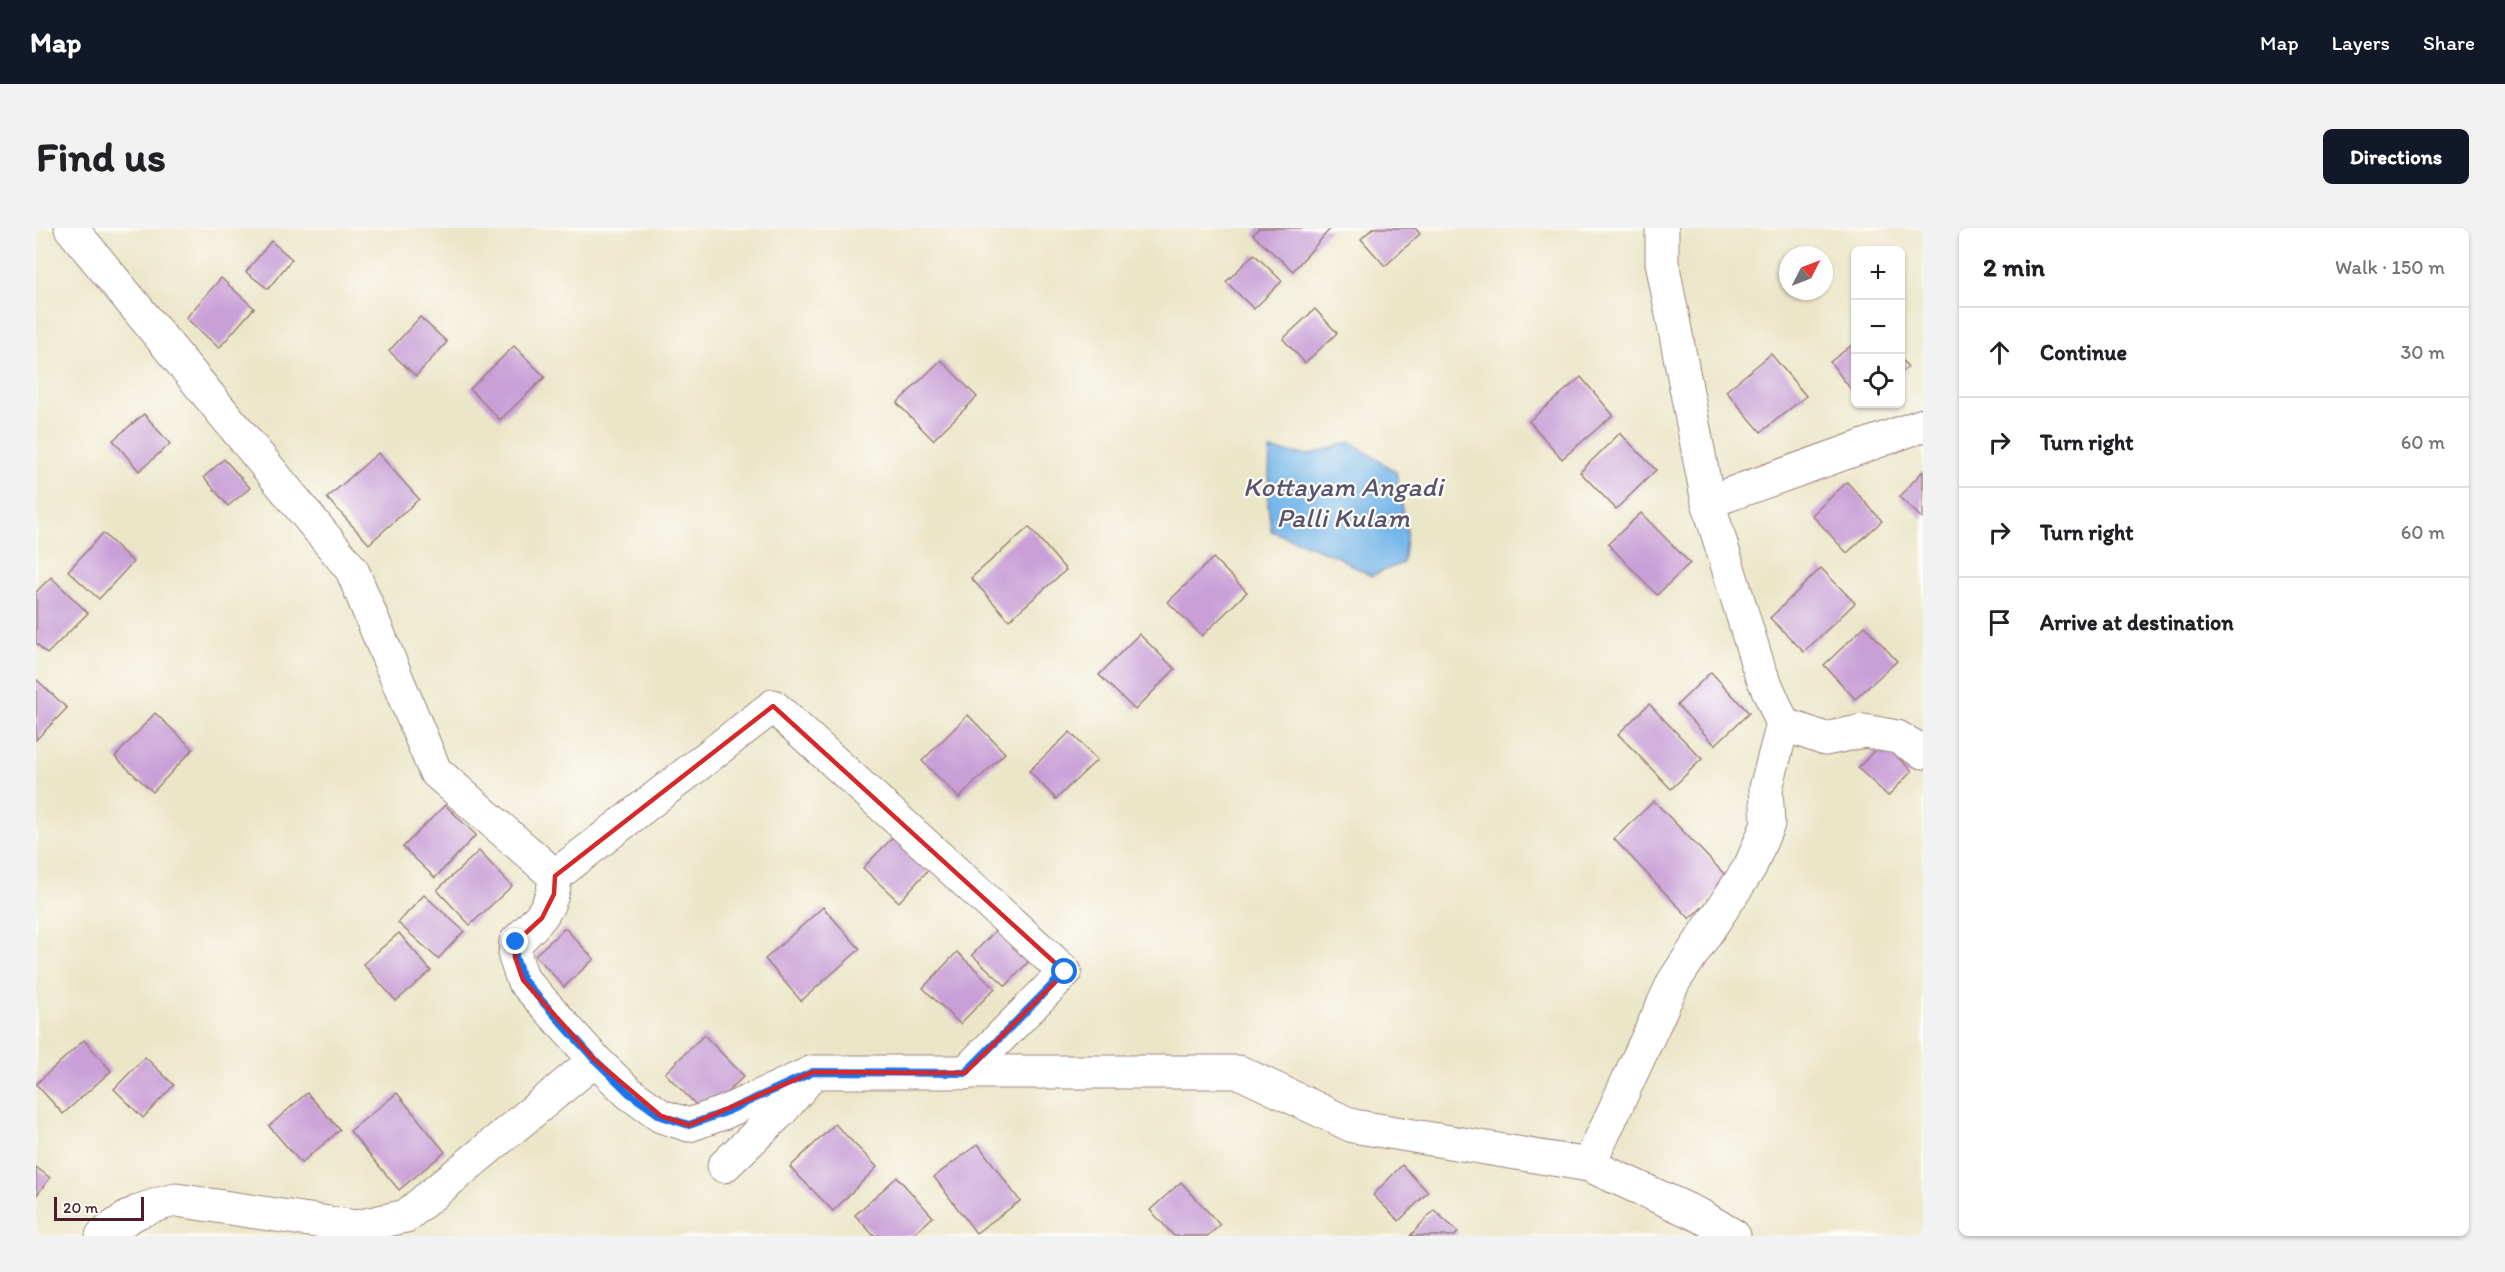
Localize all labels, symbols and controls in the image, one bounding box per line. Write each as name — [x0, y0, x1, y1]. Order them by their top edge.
text: Map — [30, 25, 81, 59]
text: Map — [2260, 30, 2299, 55]
text: Layers — [2332, 30, 2390, 55]
text: Share — [2423, 30, 2475, 55]
button: Directions — [2323, 129, 2469, 184]
text: Find us — [36, 131, 166, 182]
north arrow — [1779, 246, 1833, 300]
map controls — [1851, 246, 1905, 408]
button: + — [1851, 246, 1905, 300]
text: 2 min — [1983, 251, 2045, 283]
text: Walk · 150 m — [2335, 255, 2445, 279]
button: − — [1851, 300, 1905, 354]
icon: ahead — [1983, 336, 2016, 369]
text: Continue — [2040, 339, 2127, 366]
text: 30 m — [2400, 340, 2445, 364]
button: locate — [1851, 354, 1905, 408]
icon: right — [1983, 426, 2016, 459]
text: Turn right — [2040, 429, 2134, 456]
text: 60 m — [2401, 430, 2445, 454]
water label: Kottayam Angadi Palli Kulam — [1243, 470, 1446, 534]
icon: right — [1983, 516, 2016, 549]
text: Turn right — [2040, 519, 2134, 546]
text: 60 m — [2401, 520, 2445, 544]
icon: arrive — [1983, 606, 2016, 639]
text: Arrive at destination — [2040, 609, 2234, 636]
route end — [502, 928, 528, 954]
route start — [1051, 958, 1077, 984]
scale bar — [54, 1194, 144, 1222]
text: 20 m — [63, 1198, 98, 1217]

